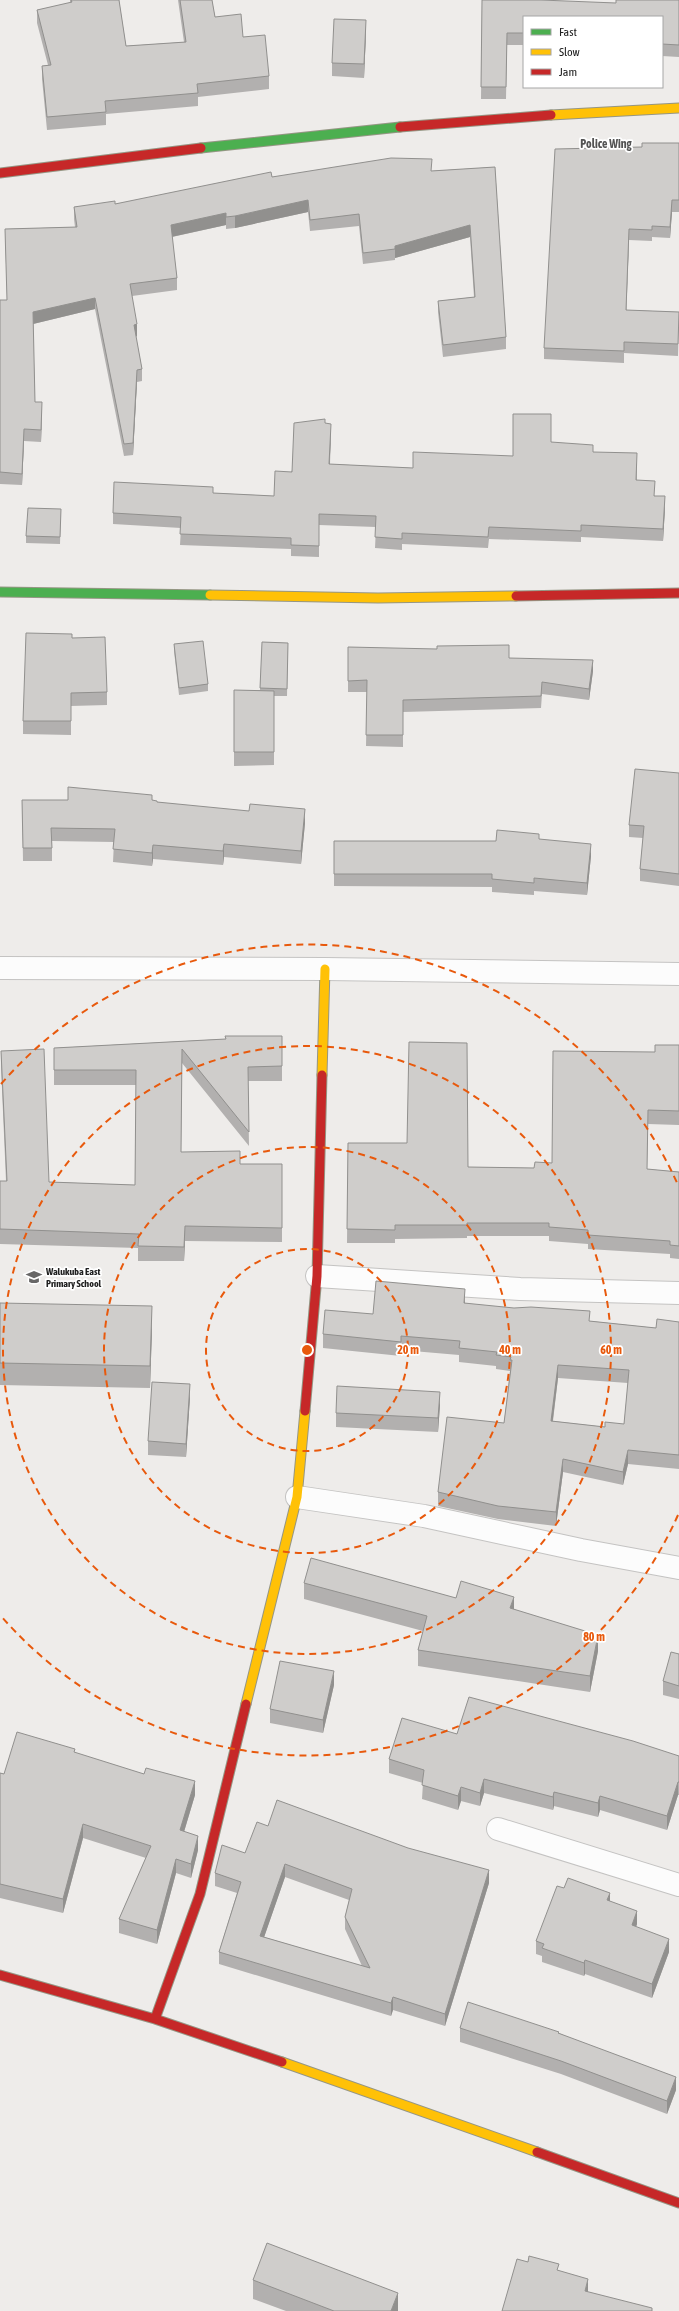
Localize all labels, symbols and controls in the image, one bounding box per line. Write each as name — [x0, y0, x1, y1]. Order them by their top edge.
legend — [523, 16, 663, 88]
text: Fast — [559, 25, 577, 39]
text: Slow — [559, 45, 580, 59]
text: Jam — [559, 65, 577, 79]
district label: Police Wing — [580, 137, 632, 151]
place label: Walukuba East Primary School — [45, 1266, 102, 1289]
school or university icon: Walukuba East Primary School — [25, 1268, 43, 1286]
centre of rings — [300, 1343, 314, 1357]
text: 20 m — [397, 1343, 419, 1357]
text: 40 m — [498, 1343, 521, 1357]
text: 60 m — [600, 1343, 622, 1357]
text: 80 m — [583, 1630, 605, 1644]

